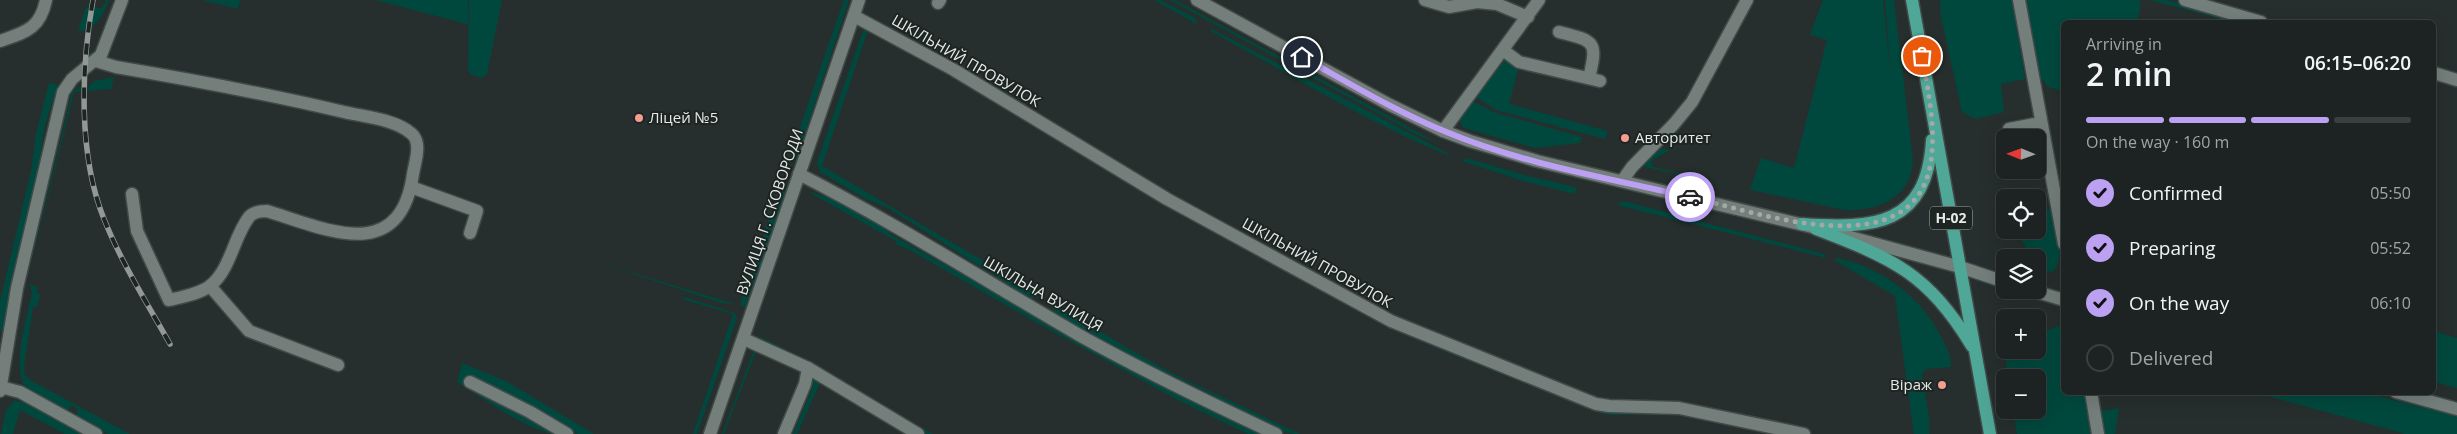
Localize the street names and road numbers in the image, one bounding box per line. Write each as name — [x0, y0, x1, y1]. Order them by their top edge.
street label: ШКІЛЬНИЙ ПРОВУЛОК — [889, 9, 1045, 111]
street label: ВУЛИЦЯ Г. СКОВОРОДИ — [731, 126, 807, 298]
road number: Н-02 — [1930, 207, 1972, 230]
street label: ШКІЛЬНИЙ ПРОВУЛОК — [1239, 213, 1397, 312]
street label: ШКІЛЬНА ВУЛИЦЯ — [980, 251, 1107, 335]

